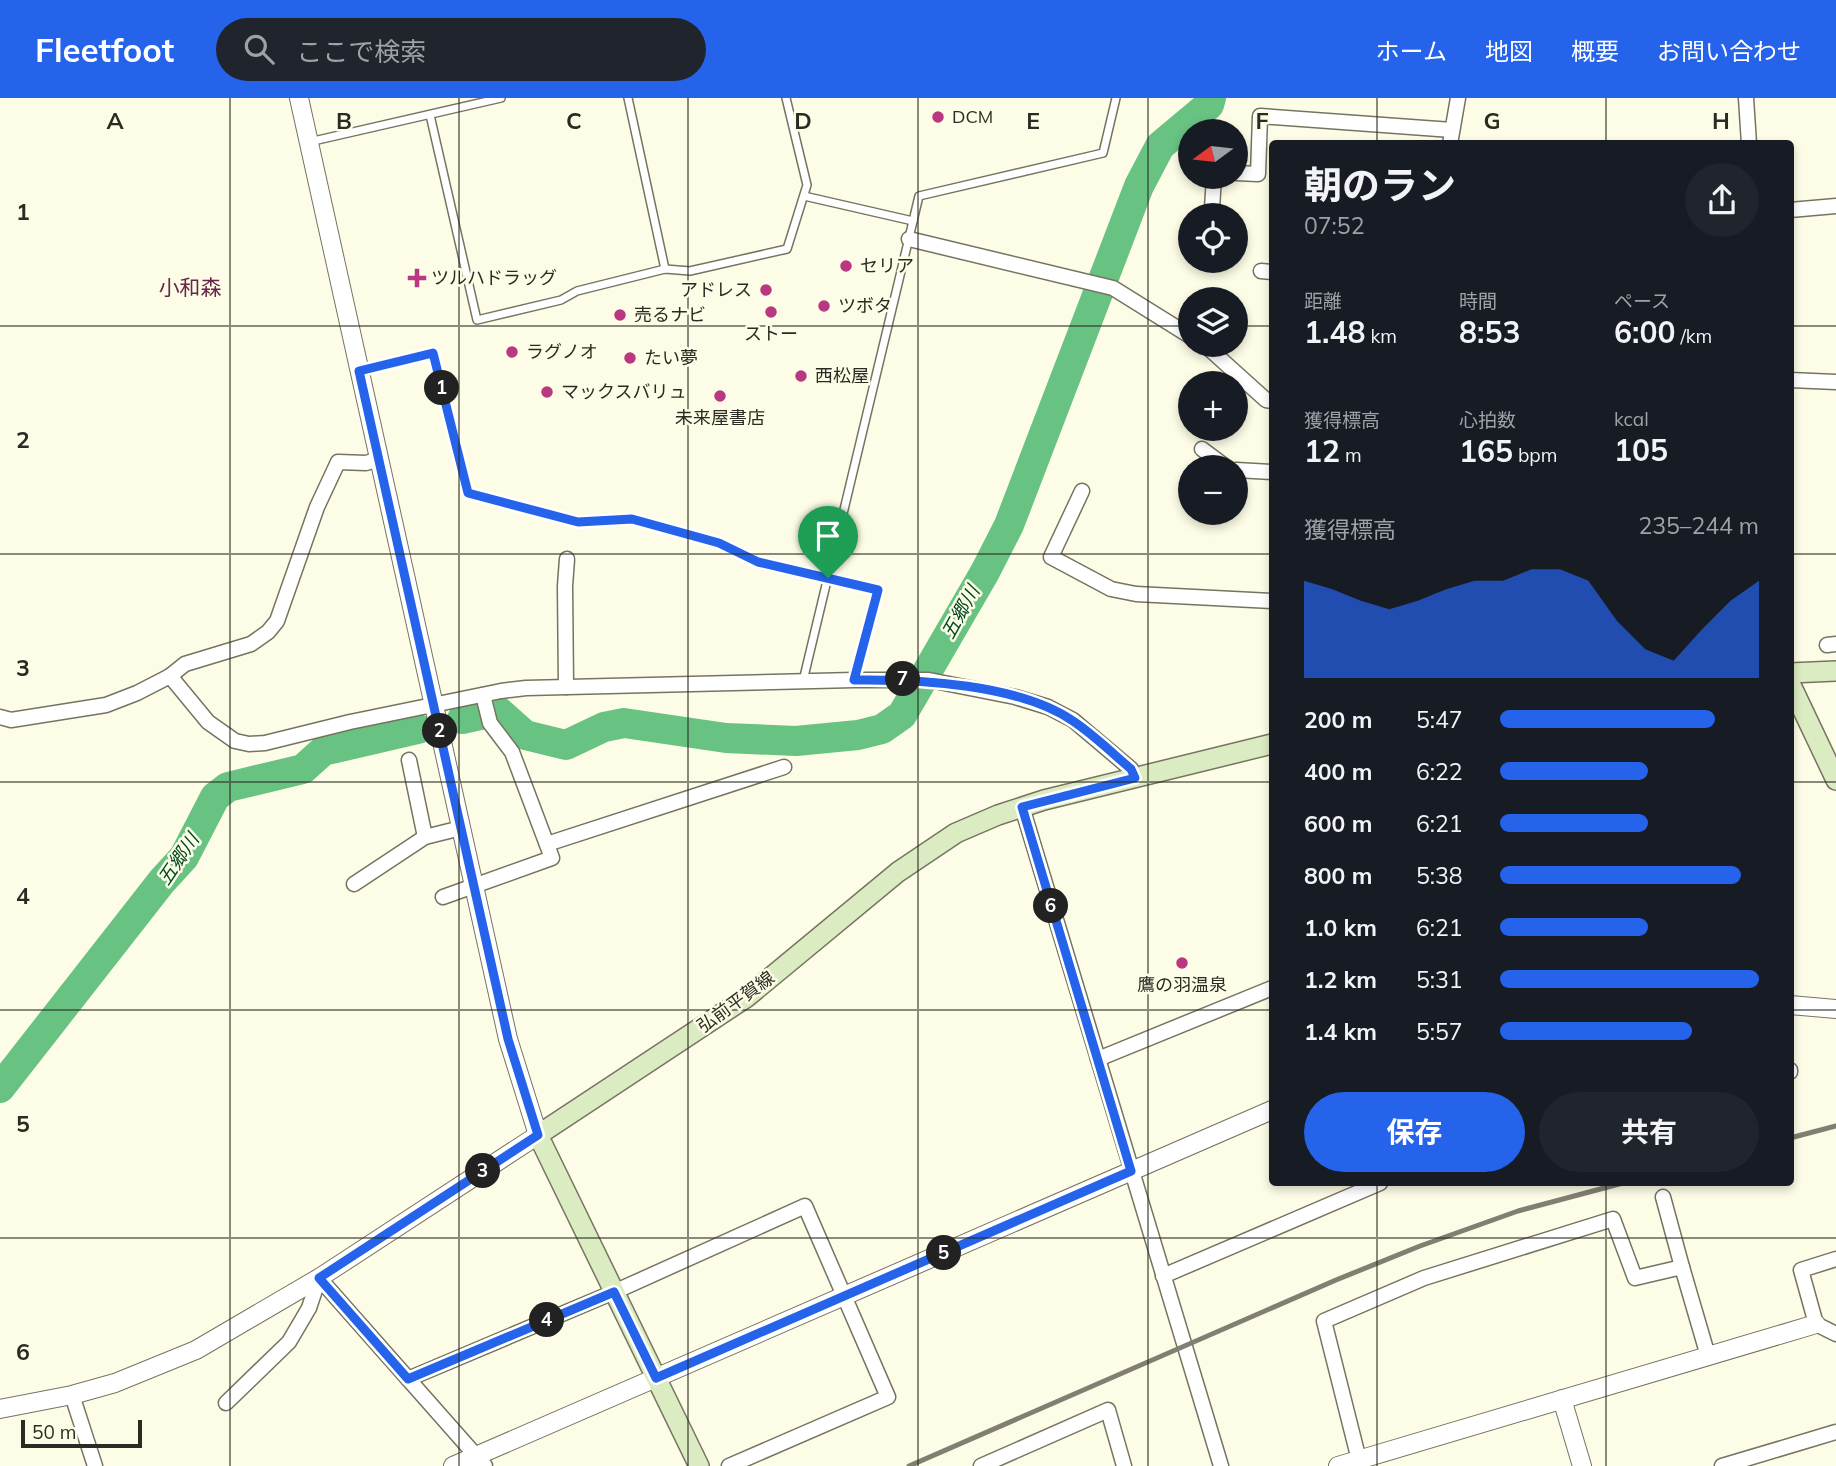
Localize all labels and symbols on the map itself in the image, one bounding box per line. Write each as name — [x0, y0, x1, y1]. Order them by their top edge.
place label: DCM — [952, 105, 993, 128]
text: A — [106, 106, 124, 135]
text: B — [336, 106, 352, 135]
text: C — [566, 106, 582, 135]
text: D — [794, 106, 812, 135]
text: E — [1026, 106, 1040, 135]
text: F — [1255, 106, 1269, 135]
text: G — [1483, 106, 1501, 135]
text: H — [1712, 106, 1730, 135]
marker: DCM — [930, 109, 946, 125]
north arrow — [1178, 119, 1248, 189]
text: 1 — [16, 197, 30, 226]
place label: セリア — [860, 254, 914, 277]
marker: セリア — [838, 258, 854, 274]
place label: ツルハドラッグ — [431, 266, 557, 289]
marker: ツルハドラッグ — [409, 270, 425, 286]
district label: 小和森 — [159, 274, 222, 300]
place label: アドレス — [680, 278, 752, 301]
marker: アドレス — [758, 282, 774, 298]
place label: ツボタ — [838, 294, 892, 317]
marker: ツボタ — [816, 298, 832, 314]
place label: 売るナビ — [634, 303, 706, 326]
marker: ストー — [763, 304, 779, 320]
marker: 売るナビ — [612, 307, 628, 323]
place label: ストー — [744, 322, 798, 345]
place label: ラグノオ — [526, 340, 598, 363]
marker: ラグノオ — [504, 344, 520, 360]
place label: たい夢 — [644, 346, 698, 369]
marker: たい夢 — [622, 350, 638, 366]
place label: 西松屋 — [815, 364, 869, 387]
marker: 西松屋 — [793, 368, 809, 384]
pin: 1 — [424, 370, 460, 406]
place label: マックスバリュ — [561, 380, 686, 403]
marker: マックスバリュ — [539, 384, 555, 400]
marker: 未来屋書店 — [712, 388, 728, 404]
place label: 未来屋書店 — [675, 406, 765, 429]
text: 2 — [16, 425, 30, 454]
pin — [798, 506, 858, 578]
water label: 五郷川 — [936, 580, 985, 643]
text: 3 — [16, 653, 30, 682]
pin: 7 — [886, 662, 920, 696]
pin: 2 — [422, 714, 458, 748]
water label: 五郷川 — [152, 827, 205, 889]
text: 4 — [16, 881, 30, 910]
pin: 6 — [1034, 888, 1068, 924]
marker: 鷹の羽温泉 — [1174, 955, 1190, 971]
street label: 弘前平賀線 — [693, 966, 779, 1037]
place label: 鷹の羽温泉 — [1137, 973, 1227, 996]
text: 5 — [16, 1109, 30, 1138]
pin: 3 — [466, 1154, 500, 1188]
pin: 5 — [926, 1236, 962, 1270]
pin: 4 — [530, 1302, 564, 1338]
text: 6 — [16, 1337, 30, 1366]
scale bar — [21, 1417, 142, 1449]

